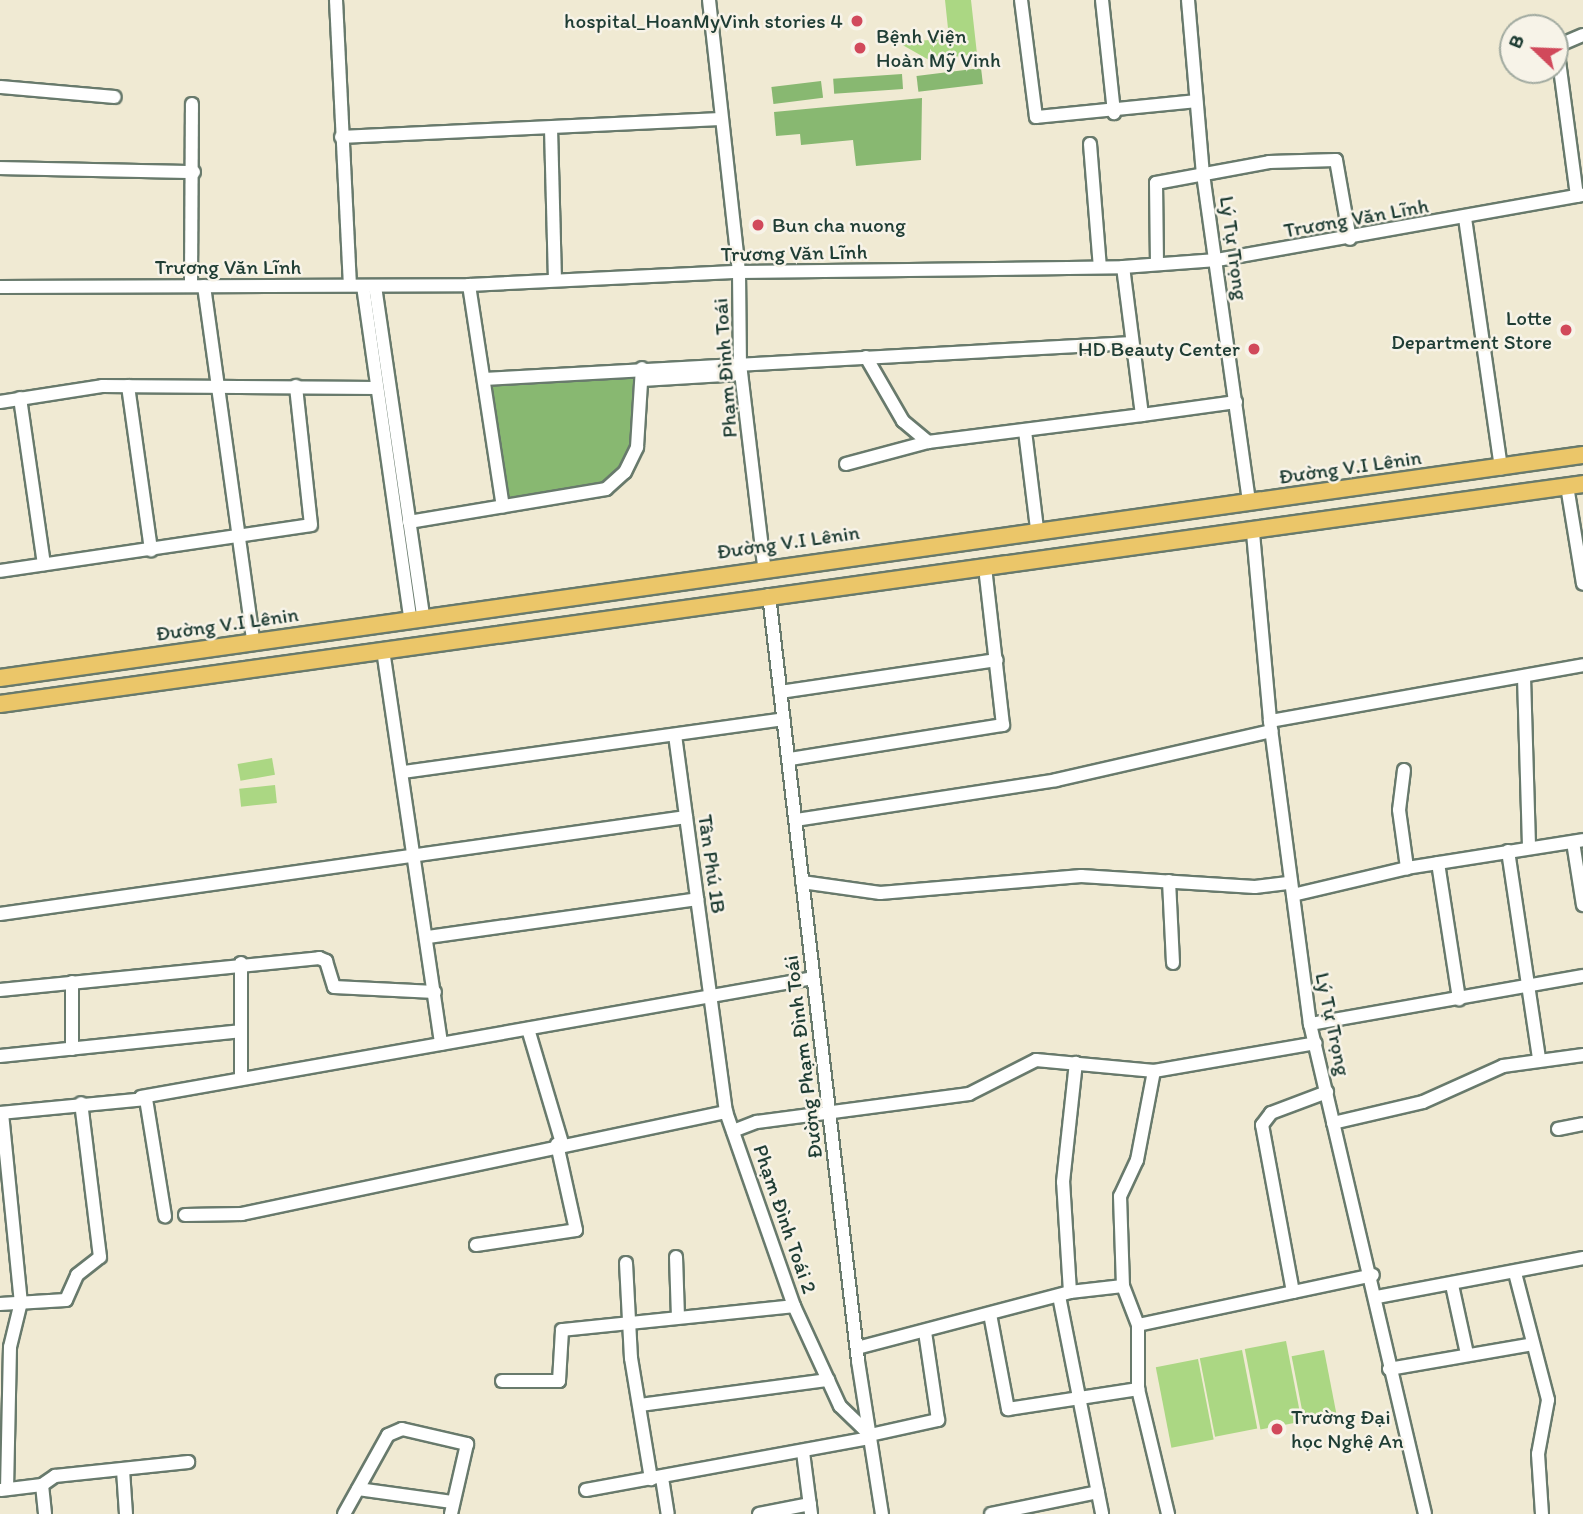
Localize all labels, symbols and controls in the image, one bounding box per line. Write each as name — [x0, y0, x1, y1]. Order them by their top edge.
place label: hospital_HoanMyVinh stories 4 — [564, 8, 843, 34]
marker: hospital_HoanMyVinh stories 4 — [849, 13, 865, 29]
north arrow — [1499, 14, 1569, 84]
place label: Bệnh Viện Hoàn Mỹ Vinh — [876, 23, 1000, 73]
text: B — [1503, 31, 1529, 52]
marker: Bệnh Viện Hoàn Mỹ Vinh — [850, 38, 870, 58]
street label: Trương Văn Lĩnh — [1282, 193, 1430, 243]
street label: Lý Tự Trọng — [1214, 195, 1254, 301]
place label: Bun cha nuong — [772, 212, 906, 238]
marker: Bun cha nuong — [750, 217, 766, 233]
street label: Trương Văn Lĩnh — [720, 239, 868, 267]
street label: Trương Văn Lĩnh — [155, 254, 301, 280]
street label: Phạm Đình Toái — [708, 297, 742, 439]
place label: Lotte Department Store — [1391, 305, 1552, 355]
marker: Lotte Department Store — [1558, 322, 1574, 338]
place label: HD Beauty Center — [1078, 336, 1240, 362]
marker: HD Beauty Center — [1246, 341, 1262, 357]
street label: Đường V.I Lênin — [1277, 445, 1423, 489]
street label: Đường V.I Lênin — [715, 520, 861, 564]
street label: Đường V.I Lênin — [154, 602, 300, 646]
street label: Tân Phú 1B — [693, 813, 731, 915]
street label: Đường Phạm Đình Toái — [778, 954, 828, 1160]
street label: Lý Tự Trọng — [1310, 971, 1356, 1077]
street label: Phạm Đình Toái 2 — [748, 1141, 822, 1297]
place label: Trường Đại học Nghệ An — [1291, 1404, 1403, 1454]
marker: Trường Đại học Nghệ An — [1269, 1421, 1285, 1437]

